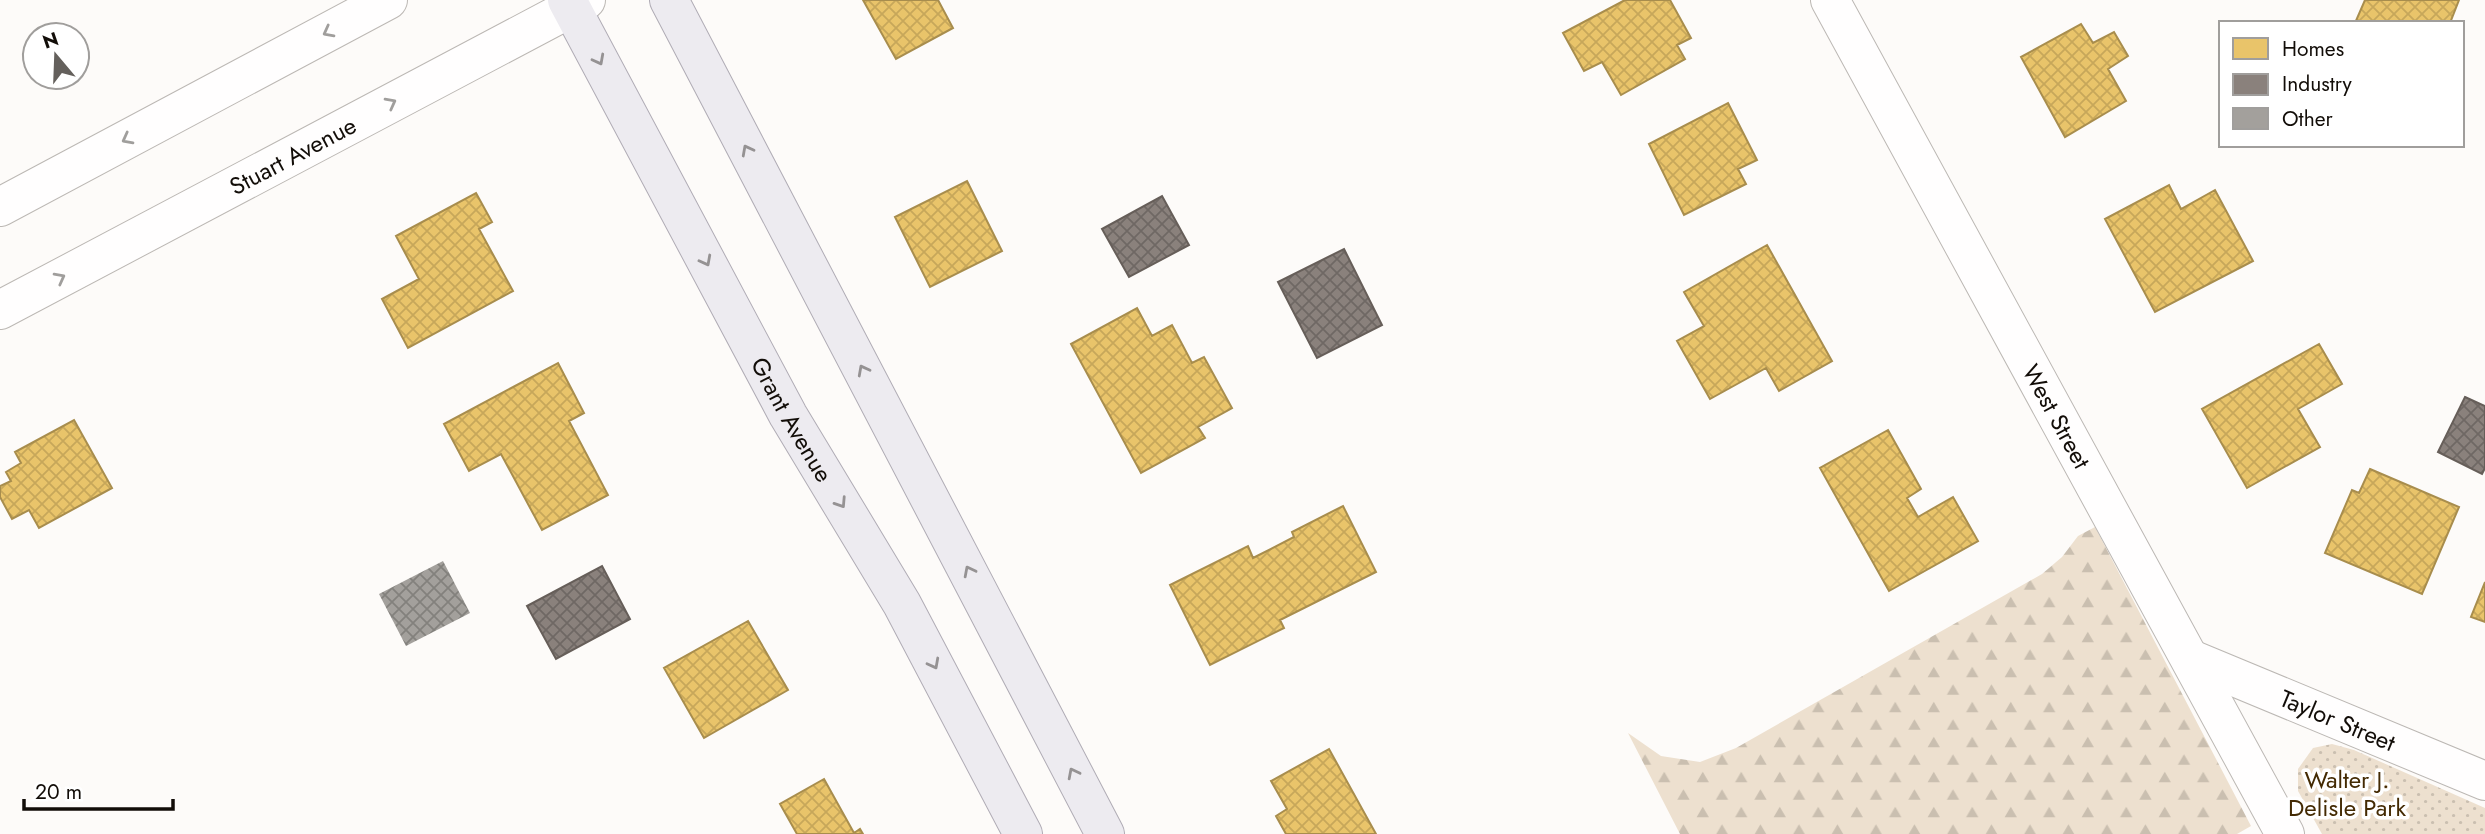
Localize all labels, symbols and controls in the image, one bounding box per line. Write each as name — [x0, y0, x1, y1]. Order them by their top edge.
north arrow — [21, 21, 91, 91]
legend — [2219, 21, 2464, 147]
one-way arrow — [323, 24, 335, 37]
text: N — [39, 25, 62, 56]
text: Homes — [2282, 34, 2344, 64]
one-way arrow — [591, 53, 605, 65]
text: Industry — [2282, 69, 2353, 99]
one-way arrow — [384, 98, 396, 111]
text: Other — [2282, 104, 2333, 134]
street label: Stuart Avenue — [223, 107, 362, 203]
one-way arrow — [122, 131, 135, 144]
one-way arrow — [742, 145, 756, 157]
one-way arrow — [698, 254, 711, 266]
one-way arrow — [53, 273, 65, 287]
street label: Grant Avenue — [743, 351, 842, 488]
street label: West Street — [2014, 358, 2100, 475]
one-way arrow — [858, 365, 871, 377]
one-way arrow — [832, 495, 845, 508]
one-way arrow — [964, 566, 977, 578]
one-way arrow — [925, 657, 939, 670]
street label: Taylor Street — [2275, 680, 2401, 760]
park label: Walter J. Delisle Park — [2288, 762, 2406, 825]
scale bar — [24, 768, 173, 812]
one-way arrow — [1068, 768, 1082, 780]
text: 20 m — [35, 777, 82, 807]

